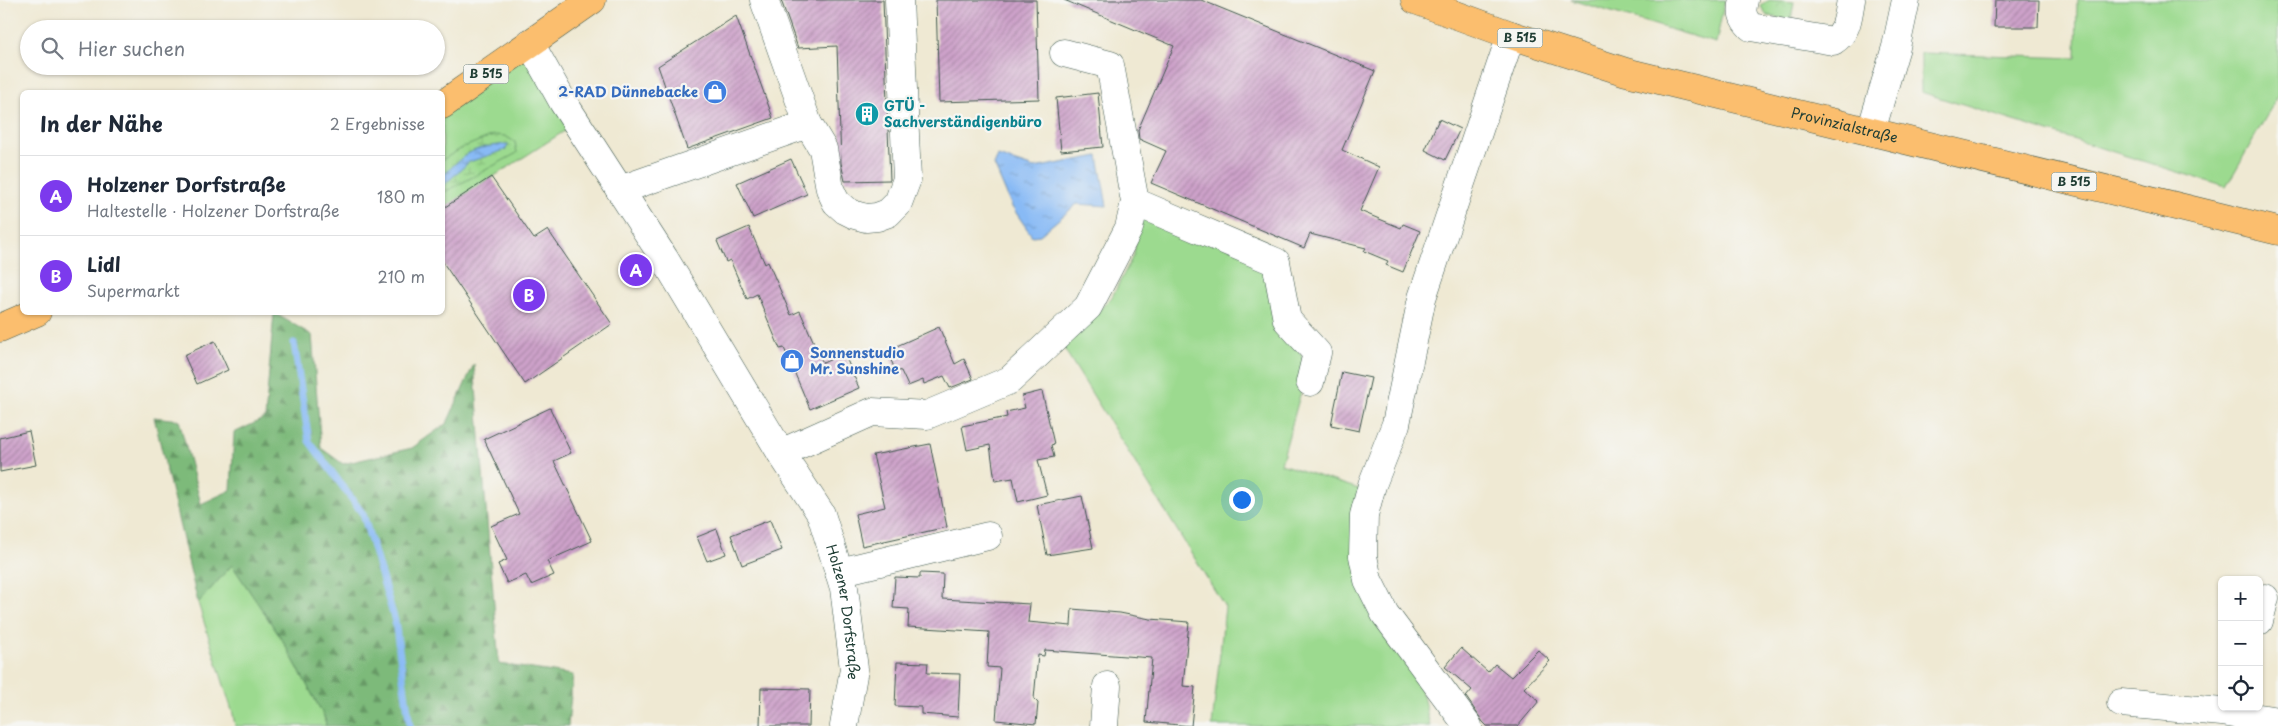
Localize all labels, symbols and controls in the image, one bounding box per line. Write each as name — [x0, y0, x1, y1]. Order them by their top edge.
search box — [20, 20, 445, 75]
road number: B 515 — [1498, 28, 1542, 48]
icon: search — [38, 34, 66, 62]
text: Hier suchen — [78, 34, 185, 62]
road number: B 515 — [464, 64, 508, 84]
shop icon: 2-RAD Dünnebacke — [702, 79, 728, 105]
place label: 2-RAD Dünnebacke — [558, 81, 698, 102]
place label: GTÜ - Sachverständigenbüro — [884, 95, 1042, 132]
building icon: GTÜ - Sachverständigenbüro — [854, 101, 880, 127]
street label: Provinzialstraße — [1789, 102, 1900, 148]
text: In der Nähe — [40, 107, 162, 139]
text: 2 Ergebnisse — [330, 111, 425, 135]
text: Holzener Dorfstraße — [87, 170, 286, 198]
road number: B 515 — [2052, 172, 2096, 192]
text: A — [50, 184, 62, 208]
text: 180 m — [377, 184, 425, 208]
text: Haltestelle · Holzener Dorfstraße — [87, 198, 340, 222]
text: Lidl — [87, 250, 121, 278]
pin: A — [620, 251, 652, 289]
text: B — [51, 264, 61, 288]
text: 210 m — [377, 264, 425, 288]
pin: B — [513, 276, 545, 314]
text: Supermarkt — [87, 278, 180, 302]
place label: Sonnenstudio Mr. Sunshine — [810, 342, 904, 379]
shop icon: Sonnenstudio Mr. Sunshine — [779, 348, 805, 374]
your location — [1229, 487, 1255, 513]
street label: Holzener Dorfstraße — [821, 541, 865, 682]
map controls — [2218, 576, 2263, 711]
button: + — [2218, 576, 2263, 621]
button: − — [2218, 621, 2263, 666]
button: locate — [2218, 666, 2263, 711]

